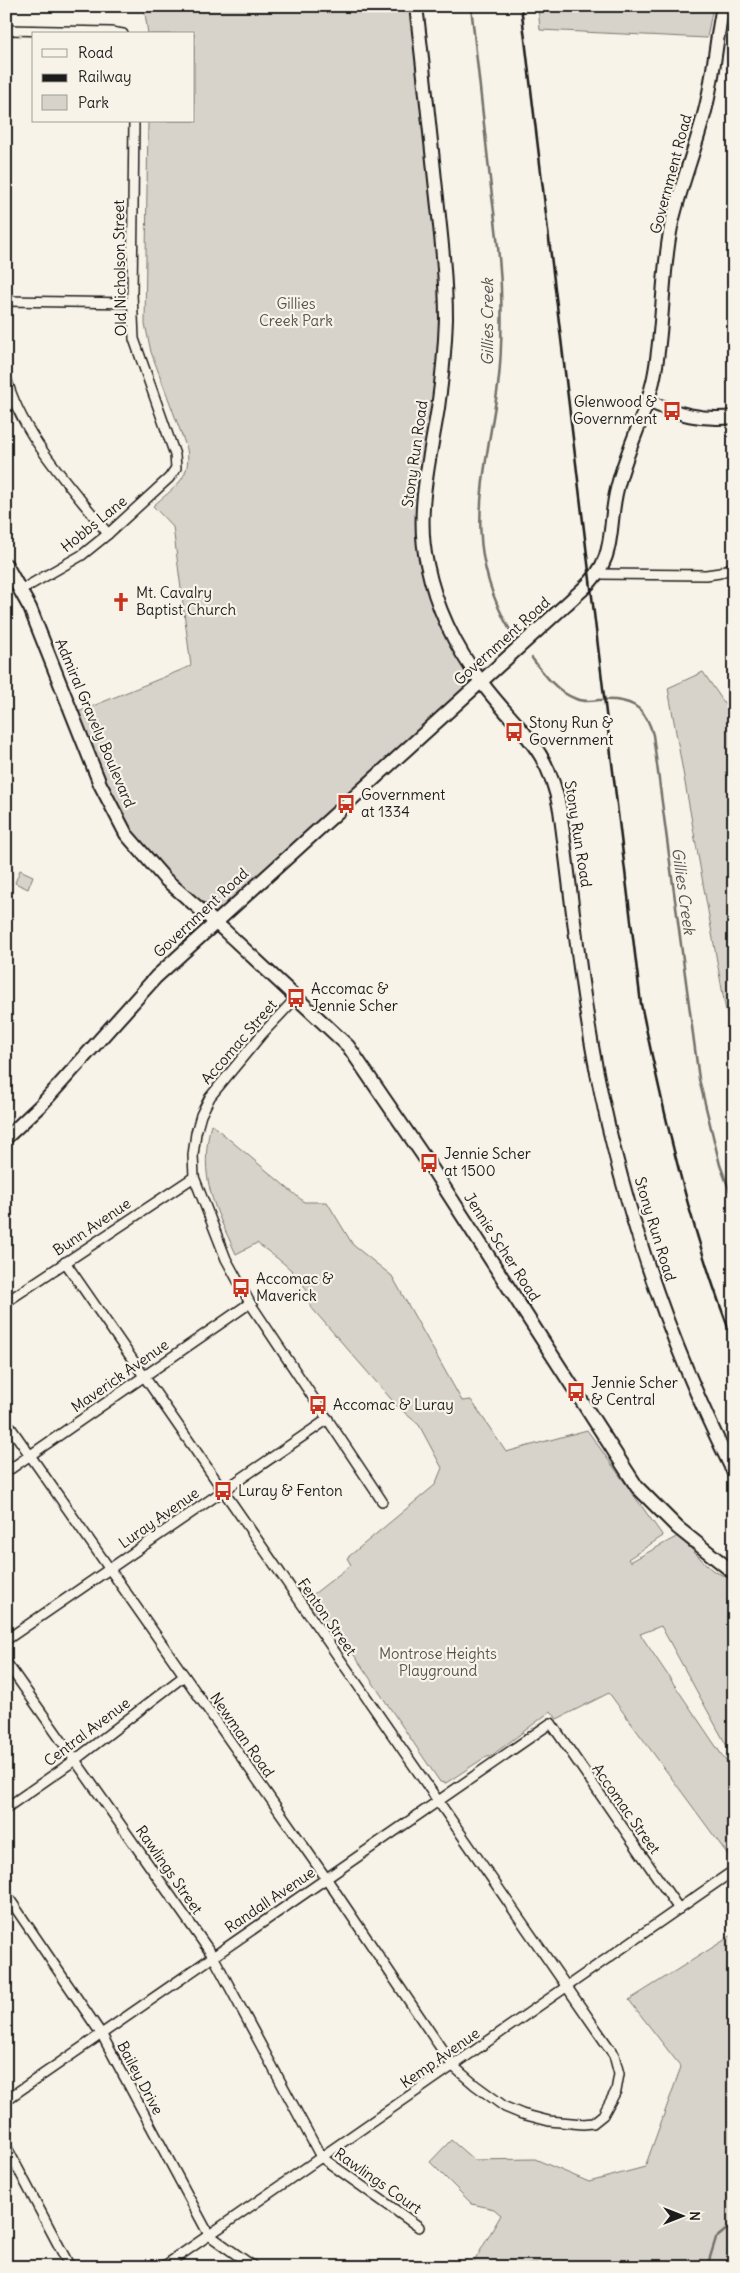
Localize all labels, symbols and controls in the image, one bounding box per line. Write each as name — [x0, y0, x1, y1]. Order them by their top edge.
legend — [32, 32, 195, 122]
text: Road — [78, 43, 113, 62]
text: Railway — [78, 67, 132, 86]
text: Park — [78, 93, 109, 112]
street label: Government Road — [645, 112, 696, 236]
street label: Old Nicholson Street — [109, 200, 130, 336]
water label: Gillies Creek — [477, 276, 497, 366]
park label: Gillies Creek Park — [259, 294, 333, 330]
place label: Glenwood & Government — [573, 392, 658, 428]
street label: Stony Run Road — [398, 399, 431, 509]
bus stop icon: Glenwood & Government — [661, 400, 683, 422]
street label: Hobbs Lane — [57, 491, 131, 556]
place label: Mt. Cavalry Baptist Church — [136, 583, 237, 619]
church icon: Mt. Cavalry Baptist Church — [110, 591, 132, 613]
street label: Government Road — [450, 592, 554, 689]
street label: Admiral Gravely Boulevard — [51, 636, 140, 810]
place label: Stony Run & Government — [529, 713, 614, 749]
bus stop icon: Stony Run & Government — [503, 721, 525, 743]
street label: Stony Run Road — [561, 779, 596, 889]
place label: Government at 1334 — [361, 785, 445, 821]
bus stop icon: Government at 1334 — [335, 793, 357, 815]
water label: Gillies Creek — [668, 846, 700, 938]
street label: Government Road — [149, 864, 252, 962]
place label: Accomac & Jennie Scher — [311, 979, 398, 1015]
bus stop icon: Accomac & Jennie Scher — [285, 987, 307, 1009]
street label: Accomac Street — [197, 995, 281, 1088]
place label: Jennie Scher at 1500 — [444, 1144, 531, 1180]
bus stop icon: Jennie Scher at 1500 — [418, 1152, 440, 1174]
street label: Stony Run Road — [631, 1174, 680, 1283]
street label: Jennie Scher Road — [460, 1189, 545, 1305]
street label: Bunn Avenue — [49, 1194, 134, 1260]
place label: Accomac & Maverick — [256, 1269, 334, 1305]
bus stop icon: Accomac & Maverick — [230, 1277, 252, 1299]
street label: Maverick Avenue — [67, 1335, 172, 1416]
place label: Jennie Scher & Central — [591, 1373, 678, 1409]
bus stop icon: Jennie Scher & Central — [565, 1381, 587, 1403]
bus stop icon: Accomac & Luray — [307, 1394, 329, 1416]
place label: Accomac & Luray — [333, 1395, 454, 1414]
bus stop icon: Luray & Fenton — [212, 1480, 234, 1502]
place label: Luray & Fenton — [238, 1481, 343, 1500]
street label: Luray Avenue — [115, 1483, 202, 1552]
street label: Fenton Street — [294, 1574, 361, 1659]
park label: Montrose Heights Playground — [379, 1644, 497, 1680]
street label: Newman Road — [206, 1689, 279, 1781]
street label: Central Avenue — [40, 1693, 134, 1770]
street label: Accomac Street — [588, 1760, 665, 1858]
street label: Rawlings Street — [132, 1822, 207, 1918]
street label: Randall Avenue — [221, 1862, 318, 1937]
street label: Kemp Avenue — [396, 2023, 483, 2092]
street label: Bailey Drive — [113, 2038, 168, 2118]
street label: Rawlings Court — [331, 2144, 426, 2218]
north arrow — [658, 2190, 708, 2240]
text: N — [686, 2211, 704, 2221]

